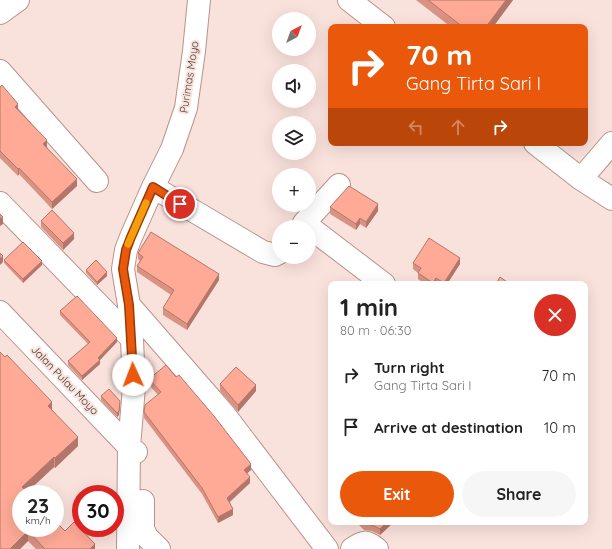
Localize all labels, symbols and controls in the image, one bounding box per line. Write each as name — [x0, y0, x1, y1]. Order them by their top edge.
north arrow — [272, 12, 316, 56]
map controls — [272, 12, 316, 264]
text: 70 m — [406, 37, 472, 72]
street label: Purimas Moyo — [176, 40, 202, 114]
icon: right — [340, 40, 392, 92]
button: sound — [272, 64, 316, 108]
text: Gang Tirta Sari I — [406, 72, 541, 95]
button: layers — [272, 116, 316, 160]
icon: left — [405, 116, 427, 138]
icon: ahead — [447, 116, 469, 138]
icon: right — [489, 116, 511, 138]
button: + — [272, 168, 316, 212]
pin — [163, 187, 197, 221]
icon: arrive — [169, 193, 191, 215]
button: − — [272, 220, 316, 264]
text: 1 min — [340, 292, 398, 322]
button: close — [534, 294, 576, 336]
text: 80 m · 06:30 — [340, 322, 412, 338]
street label: Jalan Pulau Moyo — [28, 342, 102, 418]
position arrow — [112, 354, 154, 396]
text: Turn right — [374, 358, 445, 377]
icon: right — [340, 364, 362, 386]
text: 70 m — [542, 366, 576, 385]
text: Gang Tirta Sari I — [374, 377, 472, 393]
icon: arrive — [340, 416, 362, 438]
text: Arrive at destination — [374, 418, 523, 437]
text: 10 m — [544, 418, 576, 437]
button: Exit — [340, 471, 454, 517]
button: Share — [462, 471, 576, 517]
speed limit sign: 30 — [72, 485, 124, 537]
text: 23 — [27, 493, 49, 518]
text: km/h — [25, 514, 51, 527]

